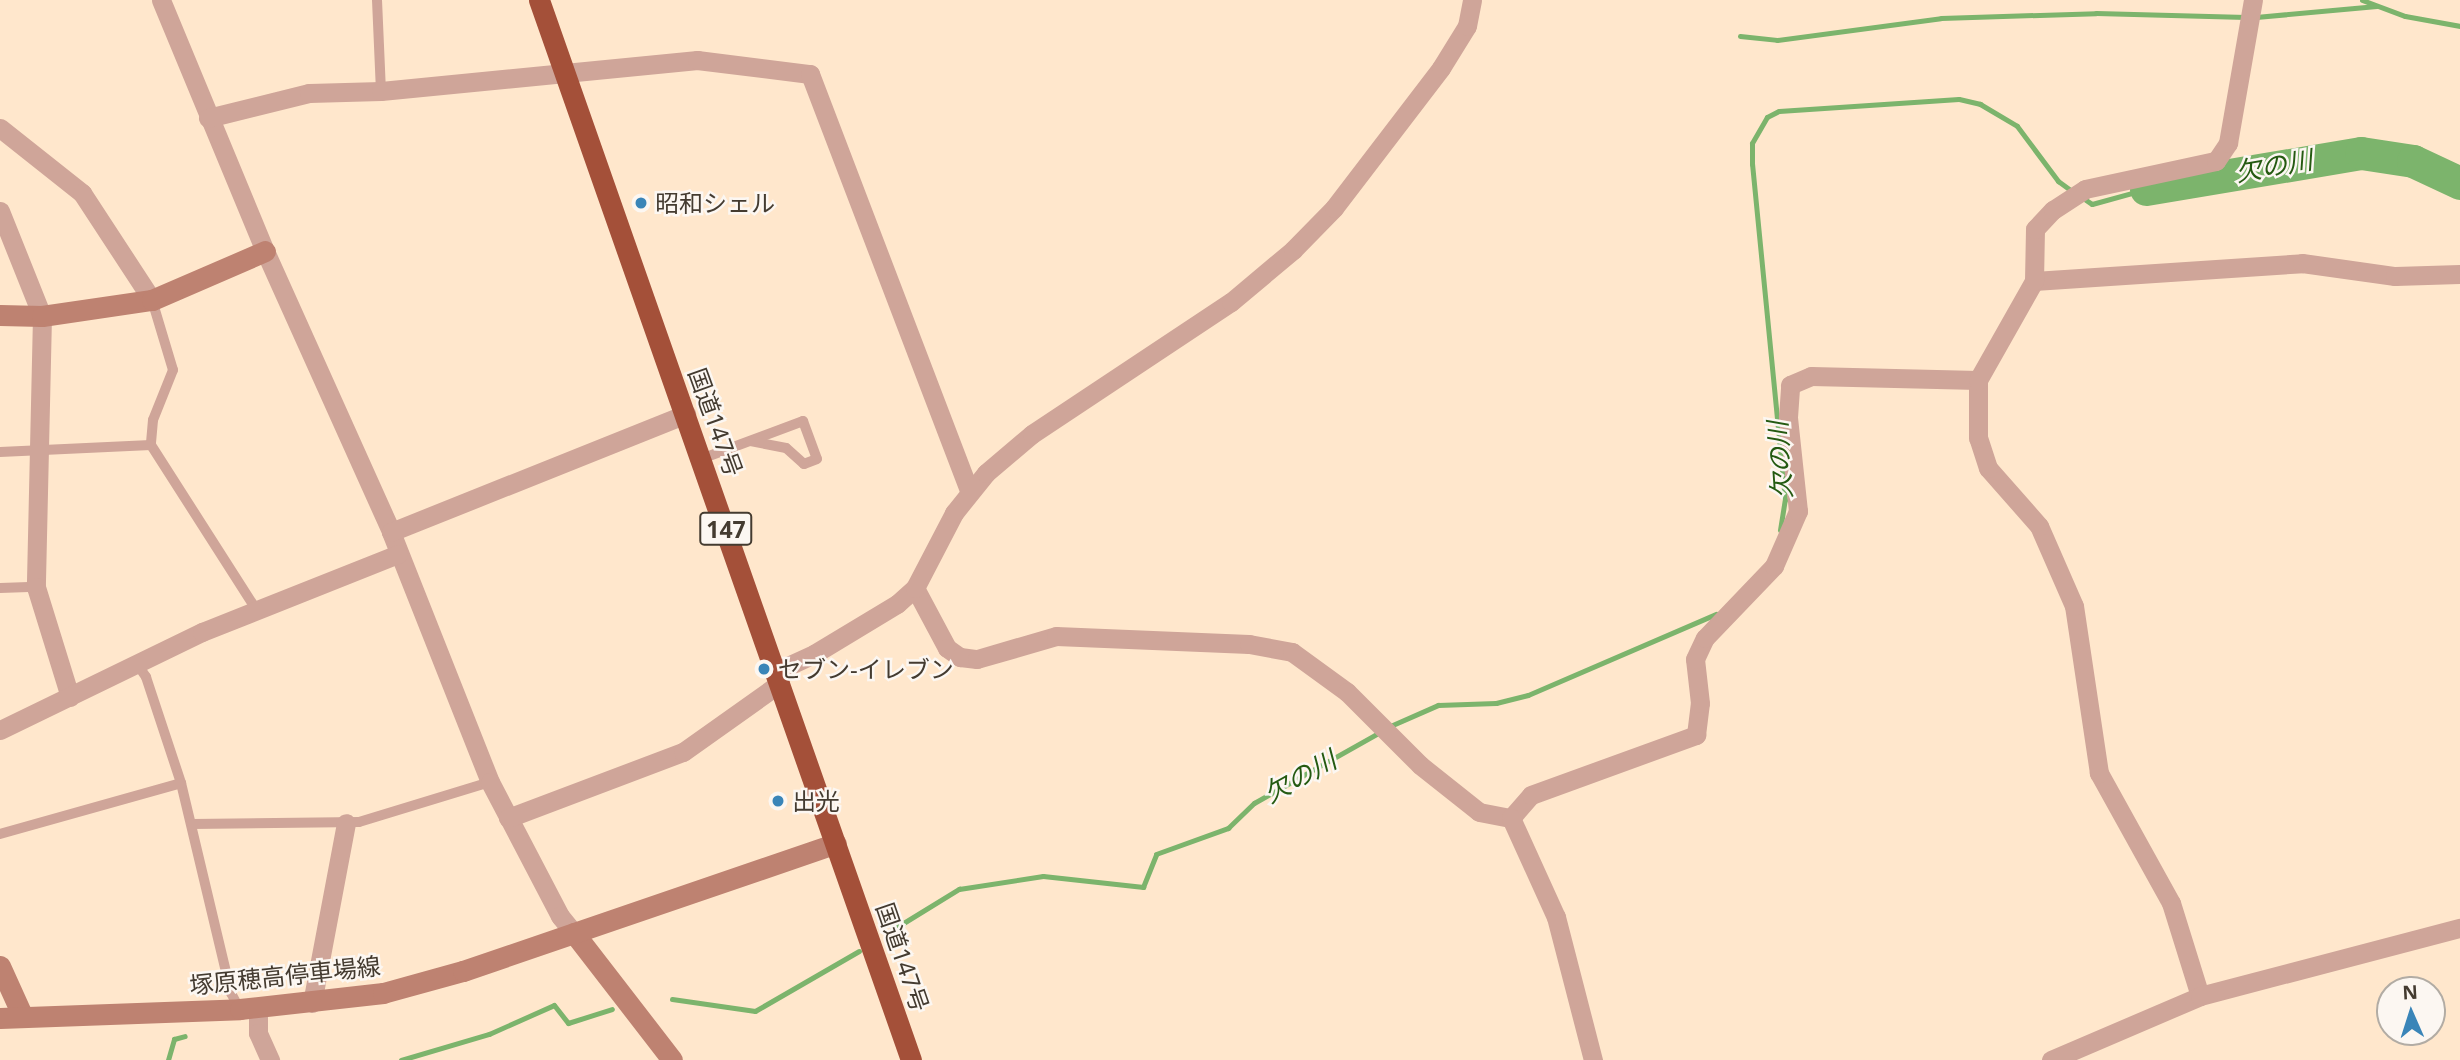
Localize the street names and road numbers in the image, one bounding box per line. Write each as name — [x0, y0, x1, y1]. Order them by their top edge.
street label: 国道147号 — [683, 364, 749, 480]
road number: 147 — [698, 509, 754, 548]
street label: 国道147号 — [871, 899, 935, 1015]
street label: 塚原穂高停車場線 — [188, 951, 382, 999]

